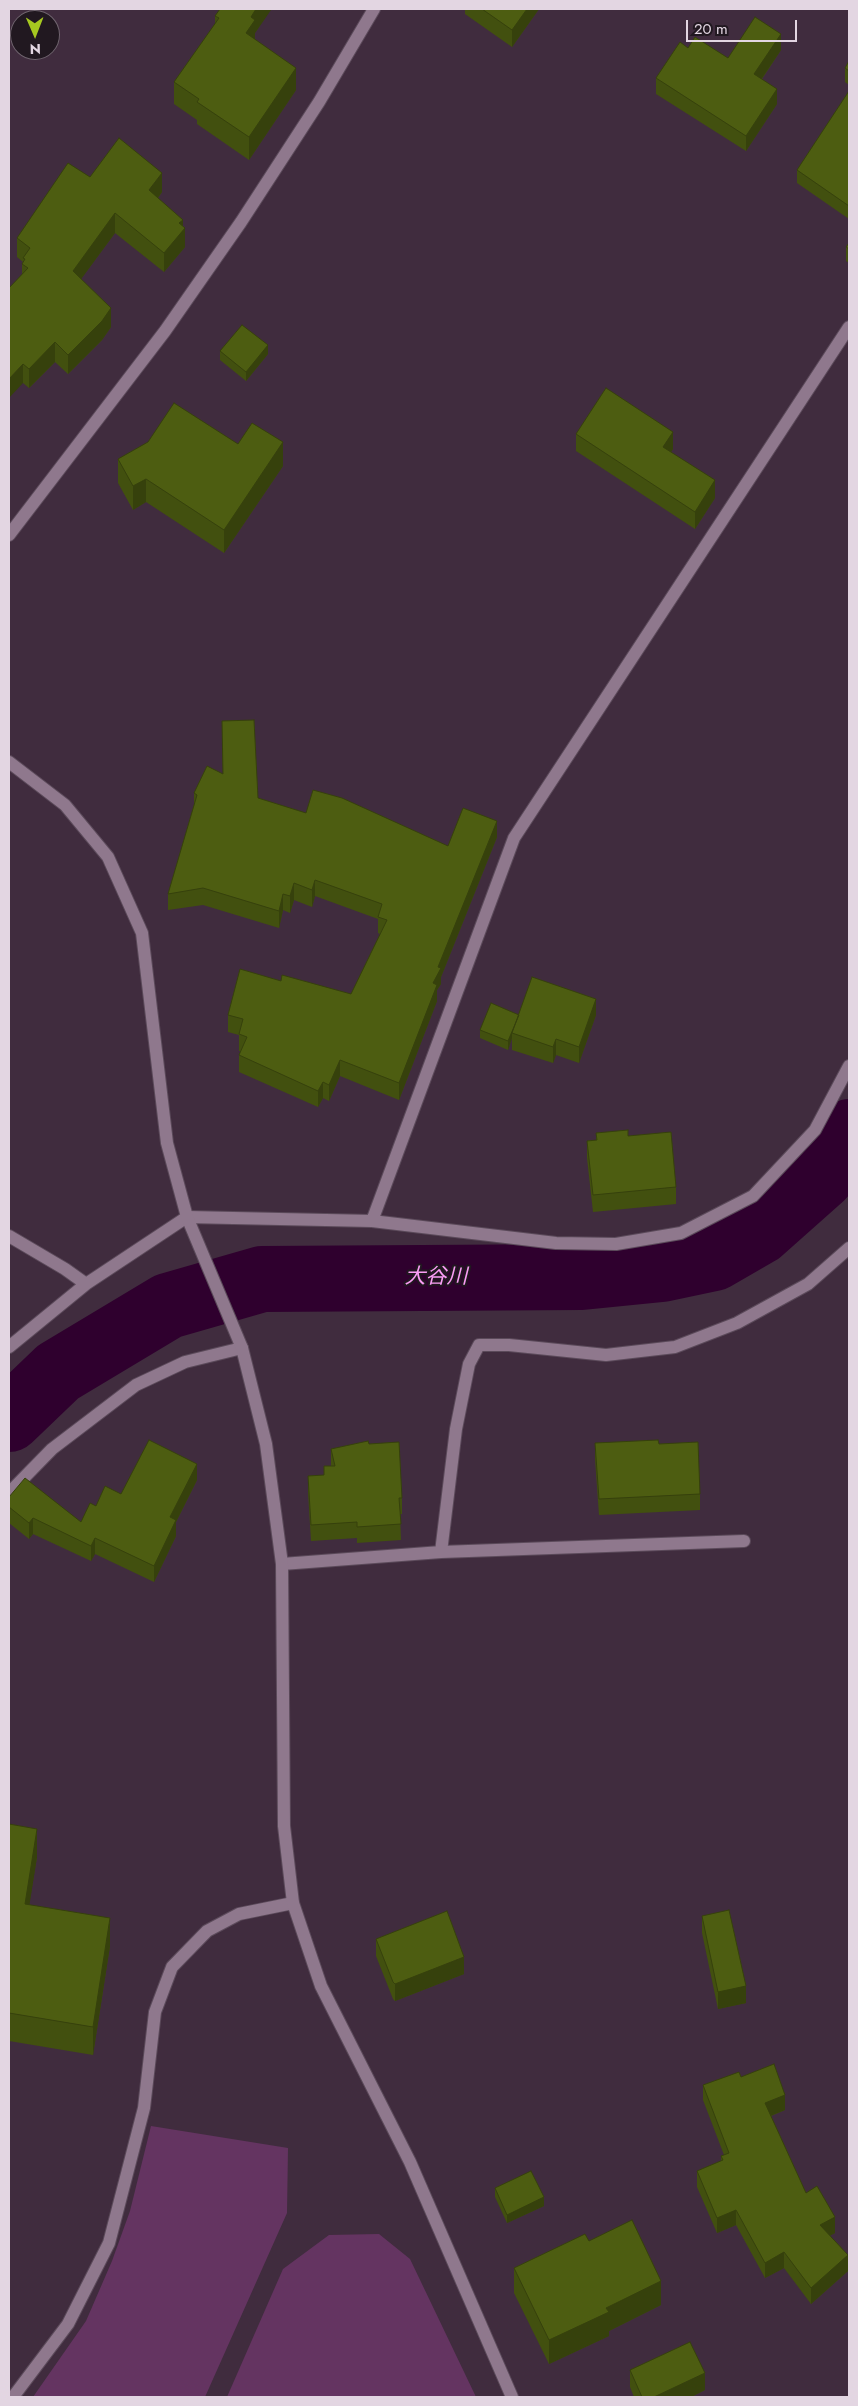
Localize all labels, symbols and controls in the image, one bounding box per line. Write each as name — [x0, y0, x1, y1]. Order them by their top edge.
north arrow — [10, 10, 60, 60]
scale bar — [688, 10, 799, 42]
text: 20 m — [694, 18, 728, 40]
text: N — [30, 39, 41, 59]
water label: 大谷川 — [405, 1265, 467, 1291]

